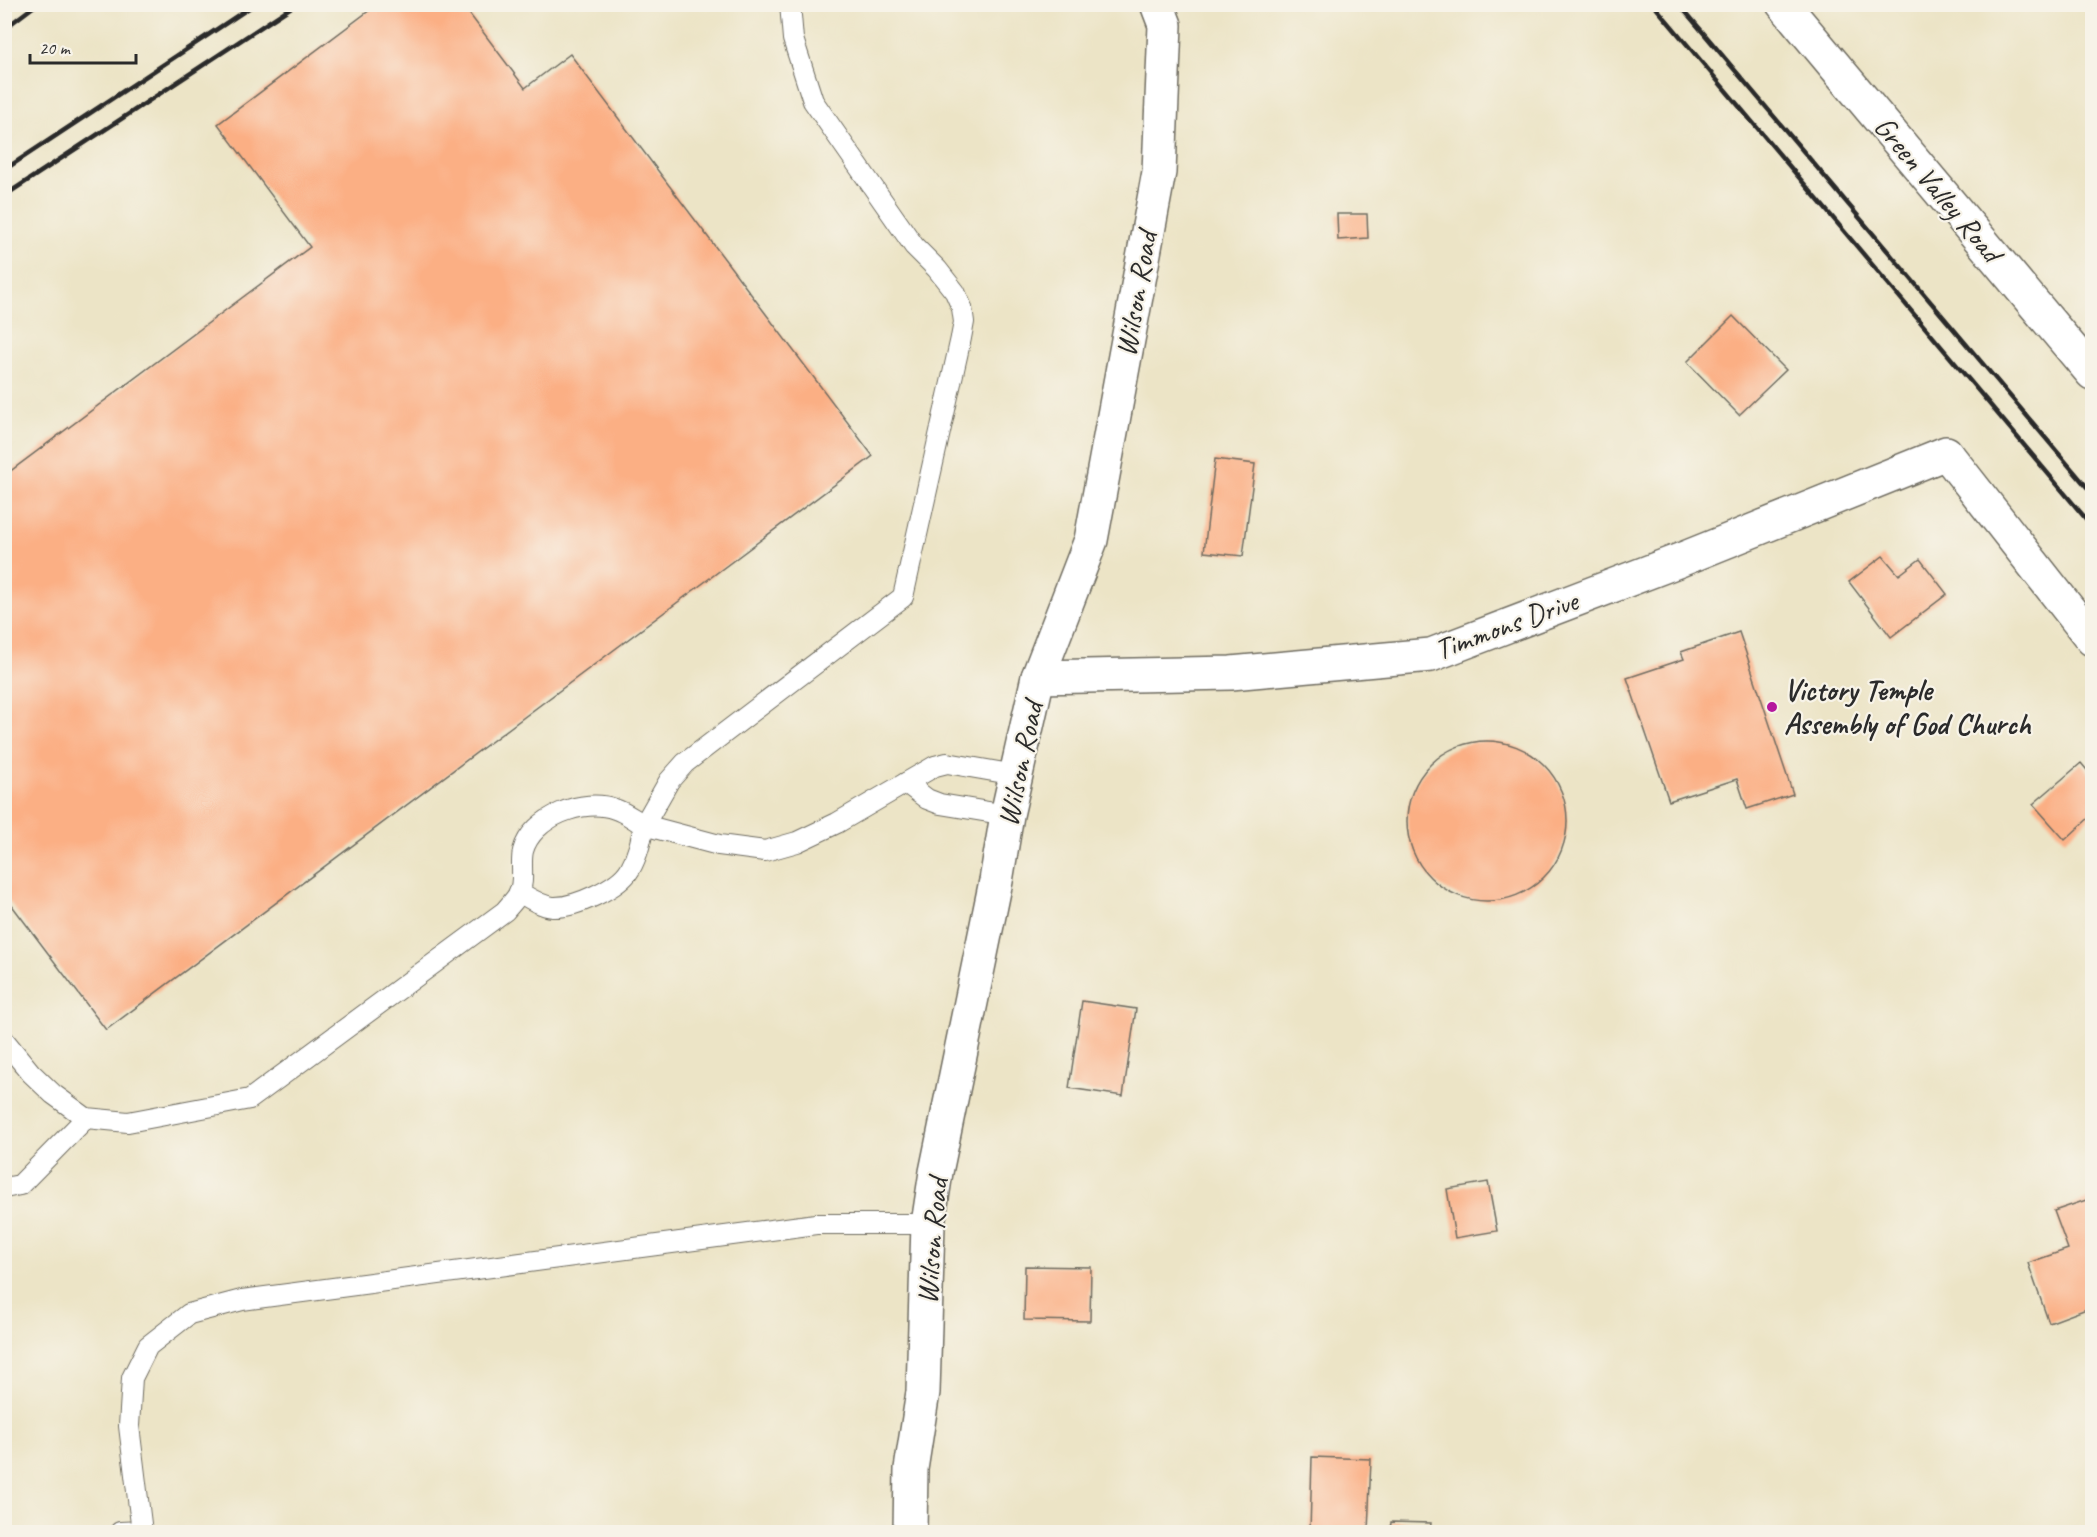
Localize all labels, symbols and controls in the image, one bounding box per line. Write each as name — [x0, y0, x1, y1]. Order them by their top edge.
scale bar — [30, 27, 136, 65]
text: 20 m — [39, 37, 72, 59]
street label: Green Valley Road — [1866, 108, 2013, 273]
street label: Wilson Road — [1106, 224, 1166, 359]
street label: Timmons Drive — [1429, 581, 1585, 668]
place label: Victory Temple Assembly of God Church — [1784, 671, 2032, 743]
street label: Wilson Road — [988, 694, 1053, 830]
marker: Victory Temple Assembly of God Church — [1765, 700, 1779, 714]
street label: Wilson Road — [908, 1172, 957, 1305]

